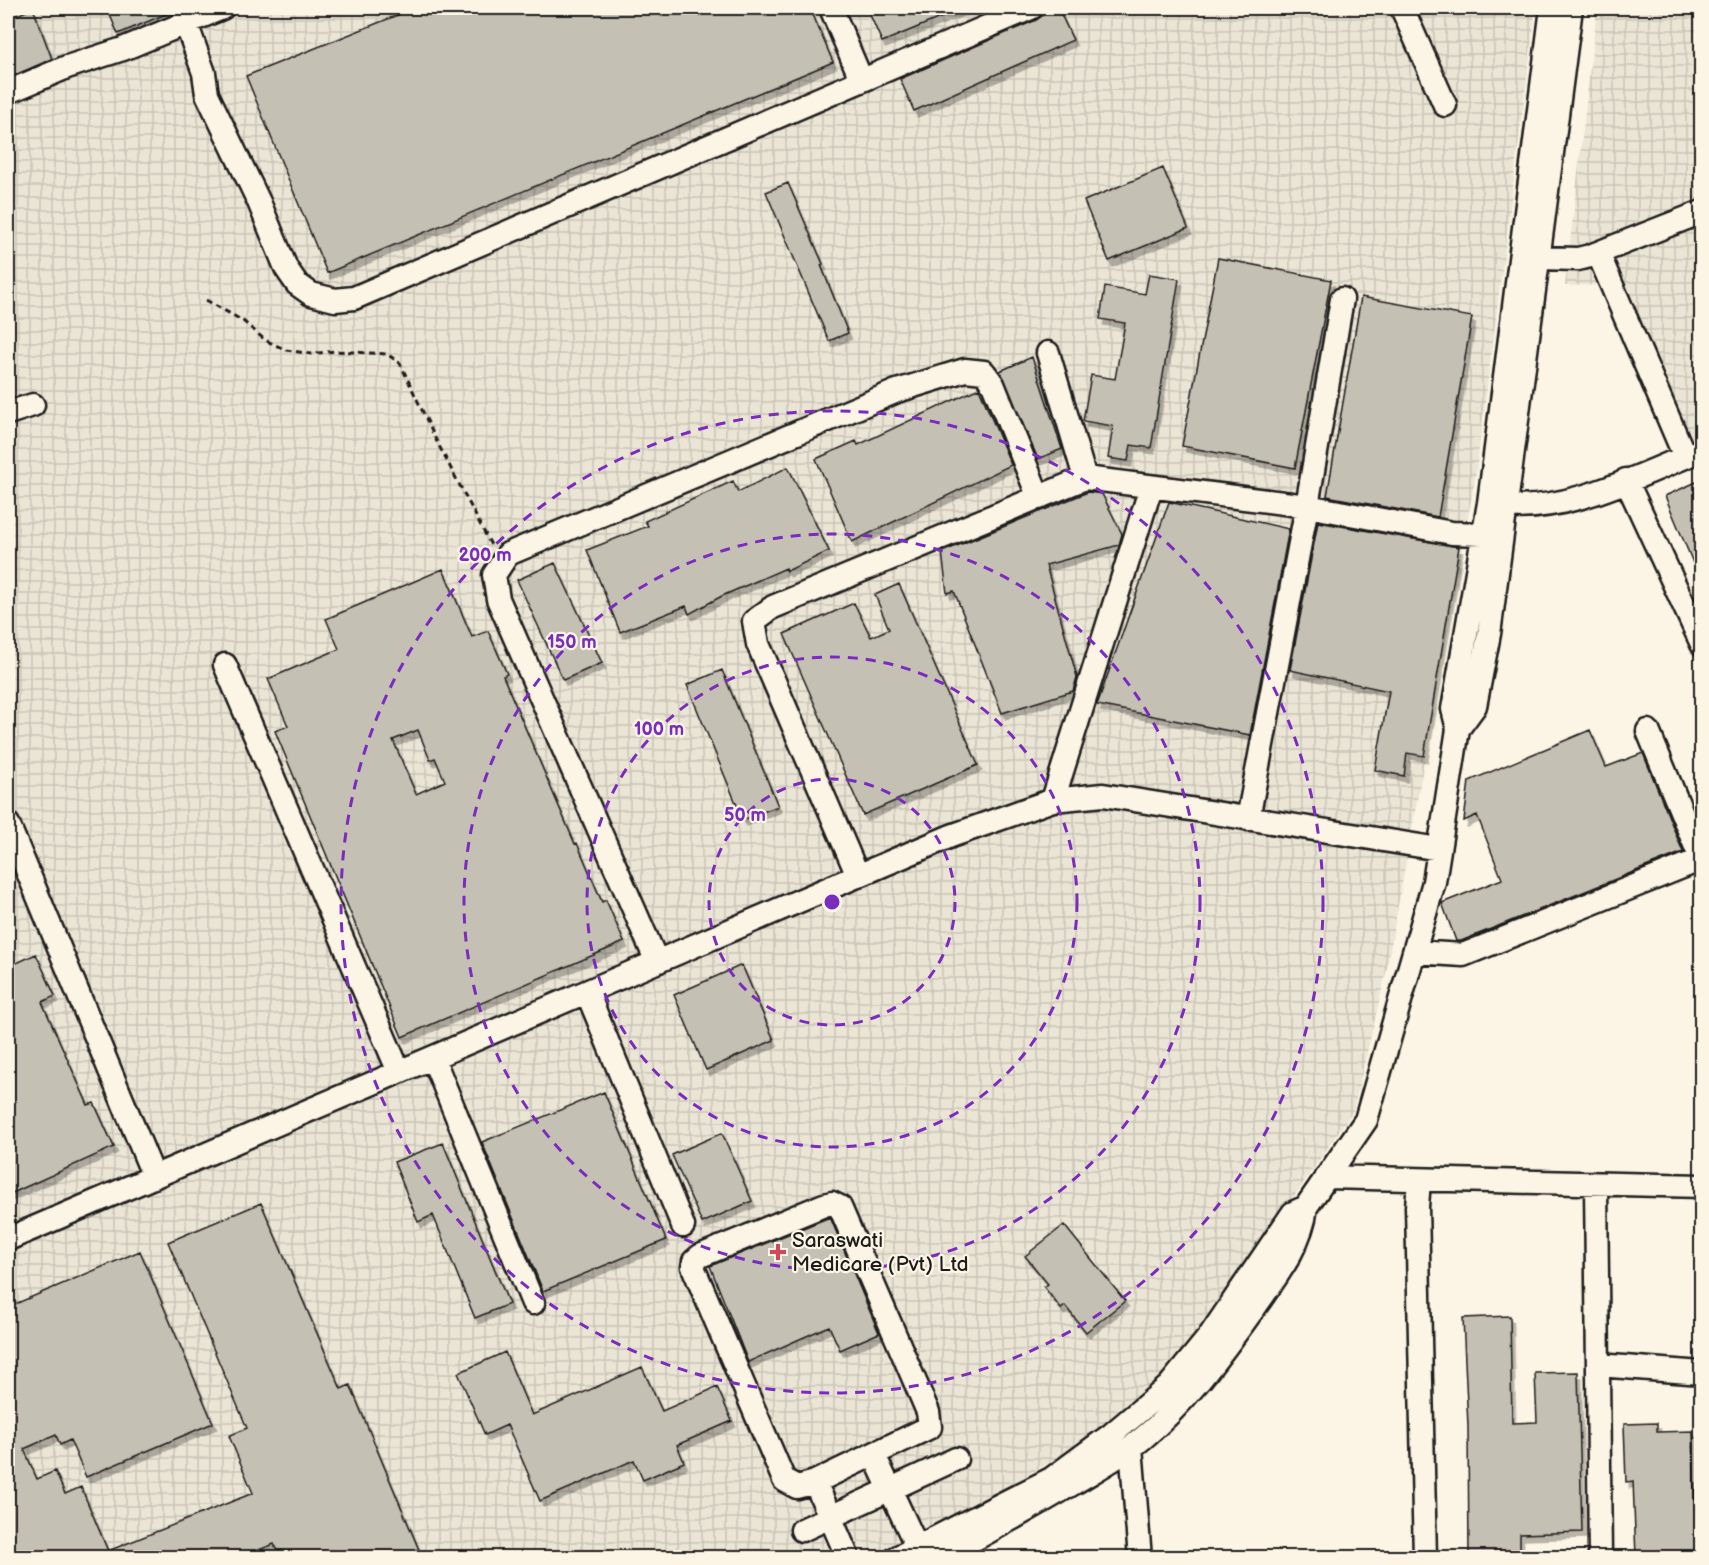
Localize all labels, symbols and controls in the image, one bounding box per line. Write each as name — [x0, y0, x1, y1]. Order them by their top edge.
text: 200 m — [458, 545, 512, 566]
text: 150 m — [547, 632, 597, 653]
text: 100 m — [634, 719, 684, 740]
text: 50 m — [724, 805, 766, 826]
centre of rings — [822, 892, 842, 912]
place label: Saraswati Medicare (Pvt) Ltd — [792, 1228, 969, 1277]
marker: Saraswati Medicare (Pvt) Ltd — [769, 1243, 787, 1261]

